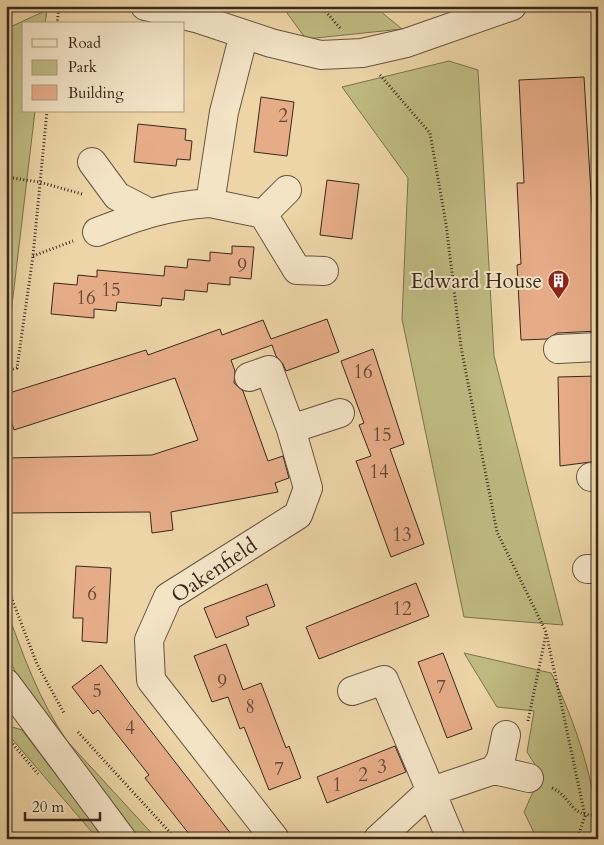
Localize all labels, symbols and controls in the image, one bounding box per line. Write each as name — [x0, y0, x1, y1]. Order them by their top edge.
legend — [22, 22, 185, 112]
text: Road — [68, 33, 101, 53]
text: Park — [68, 57, 97, 77]
text: Building — [68, 83, 124, 103]
house number: 2 — [278, 103, 288, 129]
house number: 9 — [237, 253, 247, 279]
place label: Edward House — [410, 267, 542, 296]
building icon: Edward House — [546, 269, 570, 300]
house number: 15 — [101, 277, 121, 303]
house number: 16 — [76, 285, 96, 311]
house number: 16 — [353, 359, 373, 385]
house number: 15 — [372, 422, 392, 448]
house number: 14 — [369, 459, 389, 485]
house number: 13 — [392, 522, 412, 548]
street label: Oakenfield — [166, 531, 263, 610]
house number: 6 — [87, 581, 97, 607]
house number: 12 — [392, 596, 412, 622]
house number: 9 — [217, 669, 227, 695]
house number: 7 — [436, 674, 446, 700]
house number: 5 — [92, 678, 102, 704]
house number: 8 — [245, 694, 255, 720]
house number: 4 — [125, 715, 135, 741]
house number: 3 — [377, 754, 387, 780]
house number: 7 — [274, 756, 284, 782]
house number: 2 — [358, 762, 368, 788]
house number: 1 — [332, 772, 342, 798]
scale bar — [25, 790, 100, 822]
text: 20 m — [32, 797, 64, 817]

